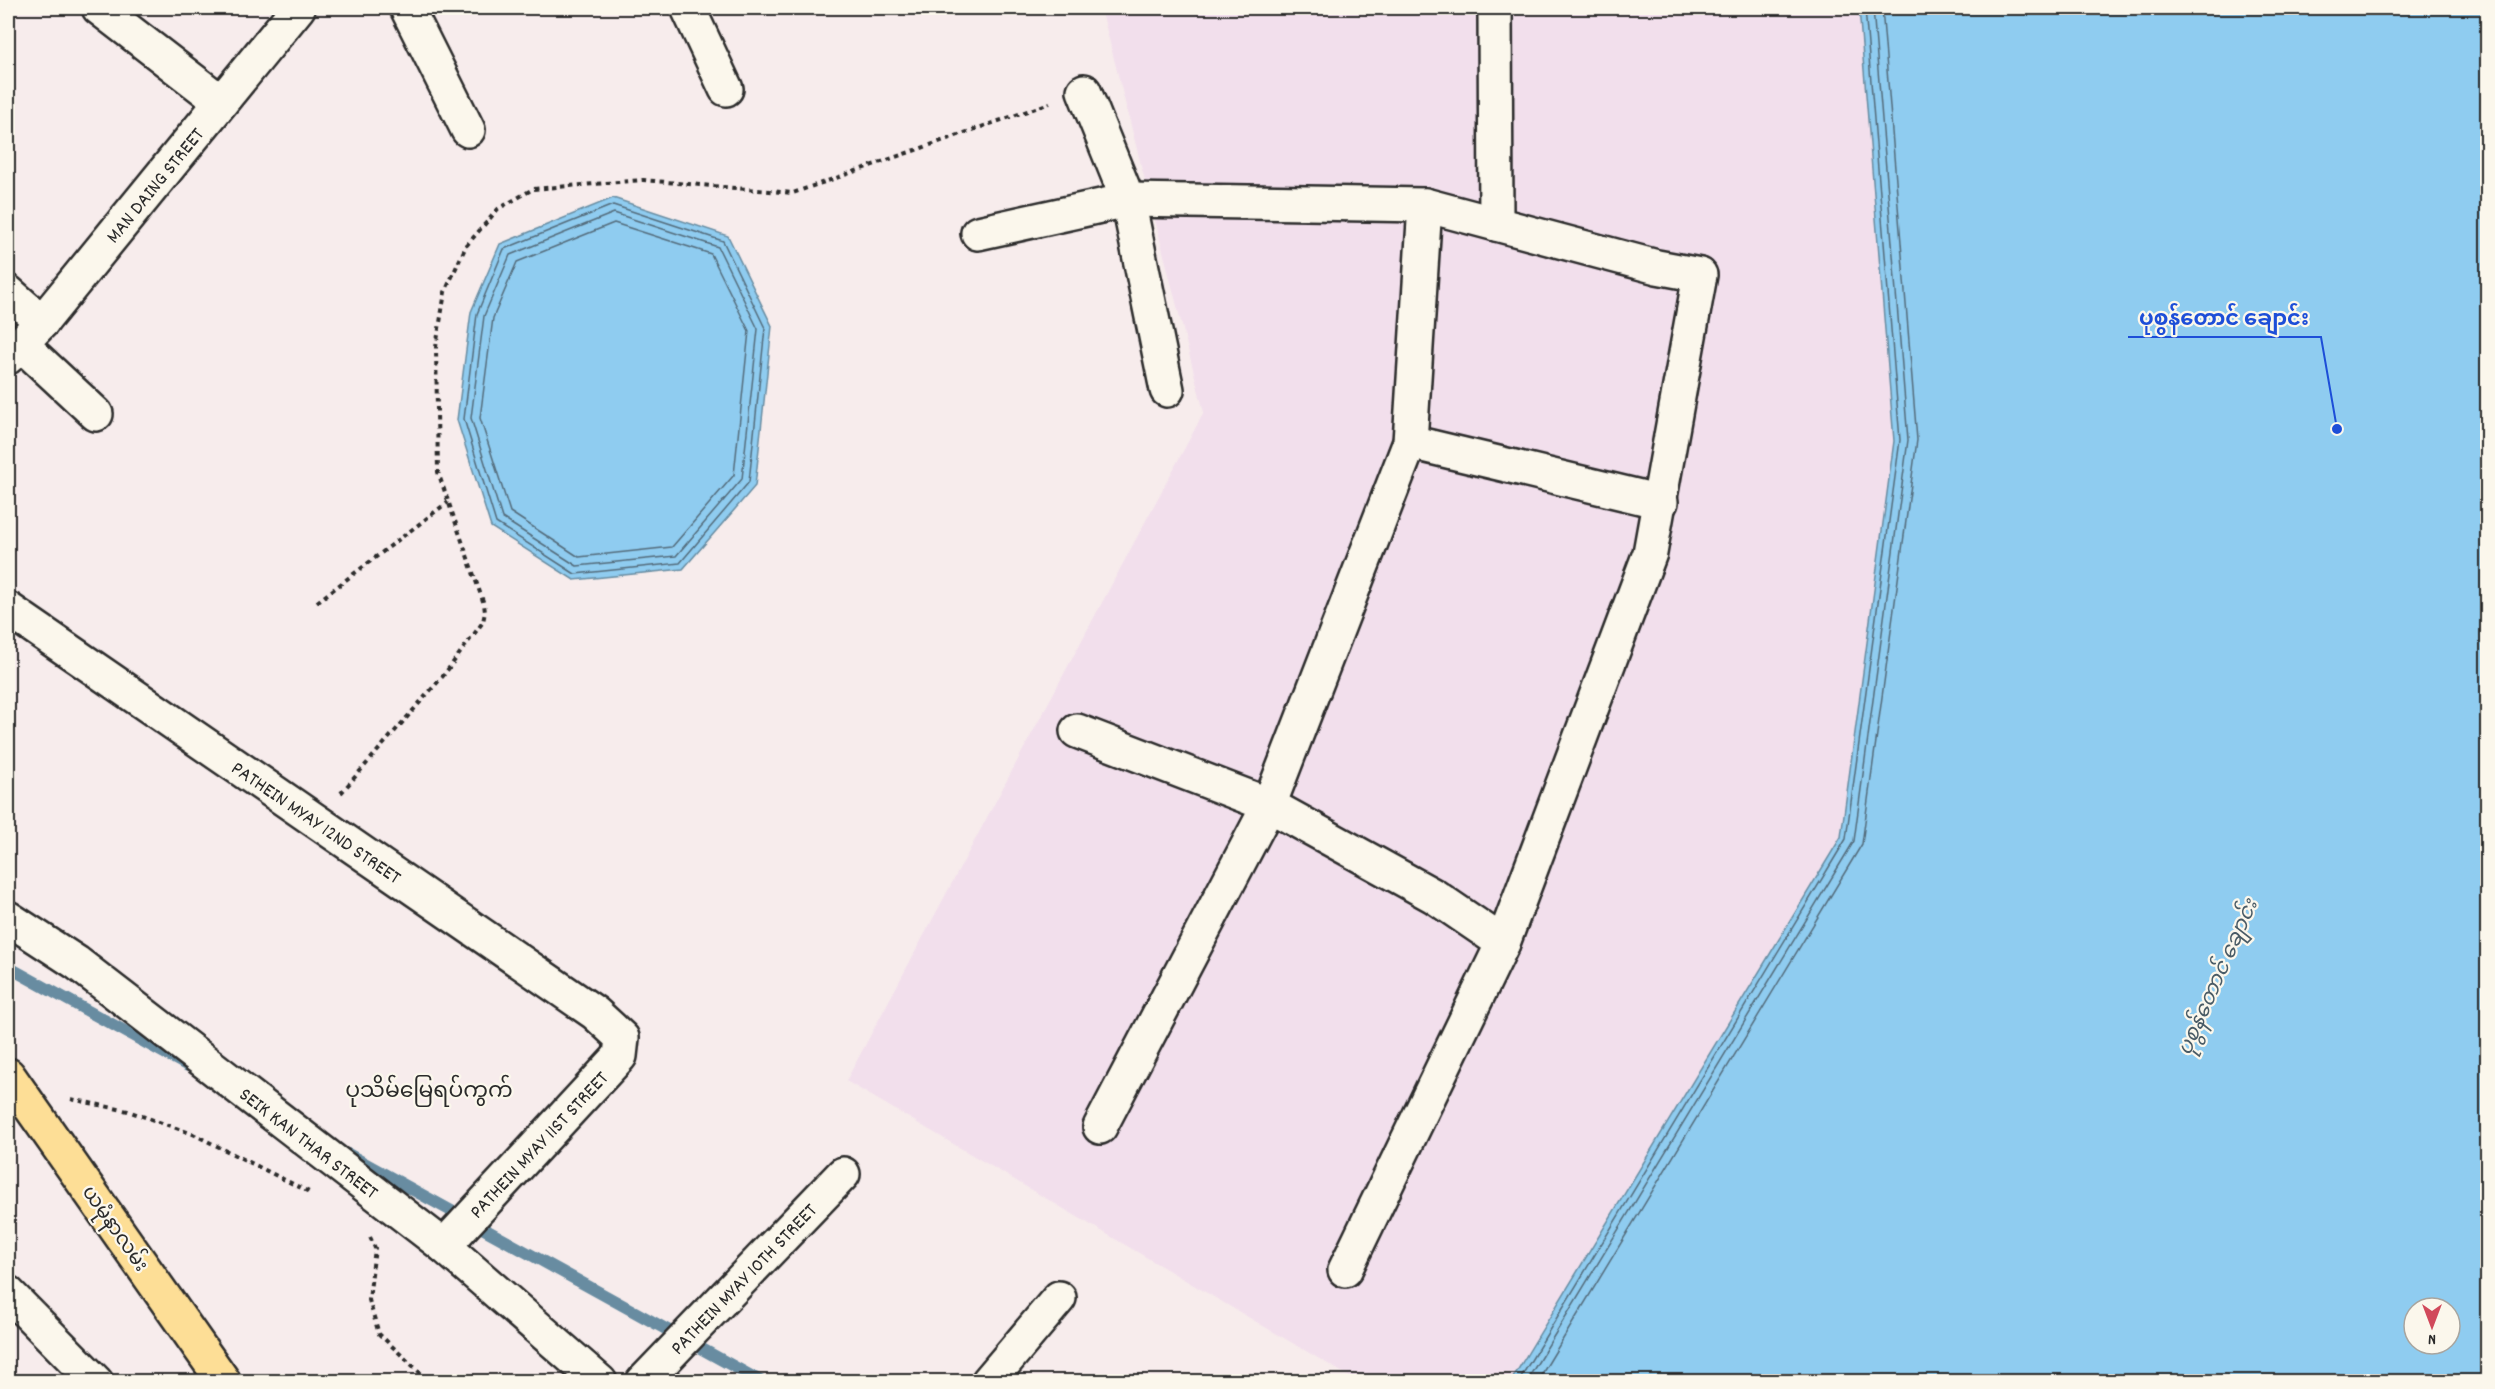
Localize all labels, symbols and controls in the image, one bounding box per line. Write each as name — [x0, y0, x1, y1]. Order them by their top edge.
street label: MAN DAING STREET — [101, 123, 212, 250]
callout: ပုစွန်တောင် ချောင်း — [2128, 298, 2321, 337]
text: ပုစွန်တောင် ချောင်း — [2139, 302, 2309, 336]
street label: PATHEIN MYAY 12ND STREET — [225, 756, 406, 892]
water label: ပုစွန်တောင် ချောင်း — [2169, 893, 2268, 1061]
street label: PATHEIN MYAY 11ST STREET — [464, 1066, 616, 1226]
district label: ပုသိမ်မြေရပ်ကွက် — [345, 1074, 513, 1108]
street label: SEIK KAN THAR STREET — [232, 1082, 383, 1207]
street label: ယမုံနာလမ်း — [74, 1179, 156, 1279]
street label: PATHEIN MYAY 10TH STREET — [665, 1198, 825, 1362]
north arrow — [2402, 1296, 2462, 1356]
text: N — [2428, 1327, 2436, 1350]

